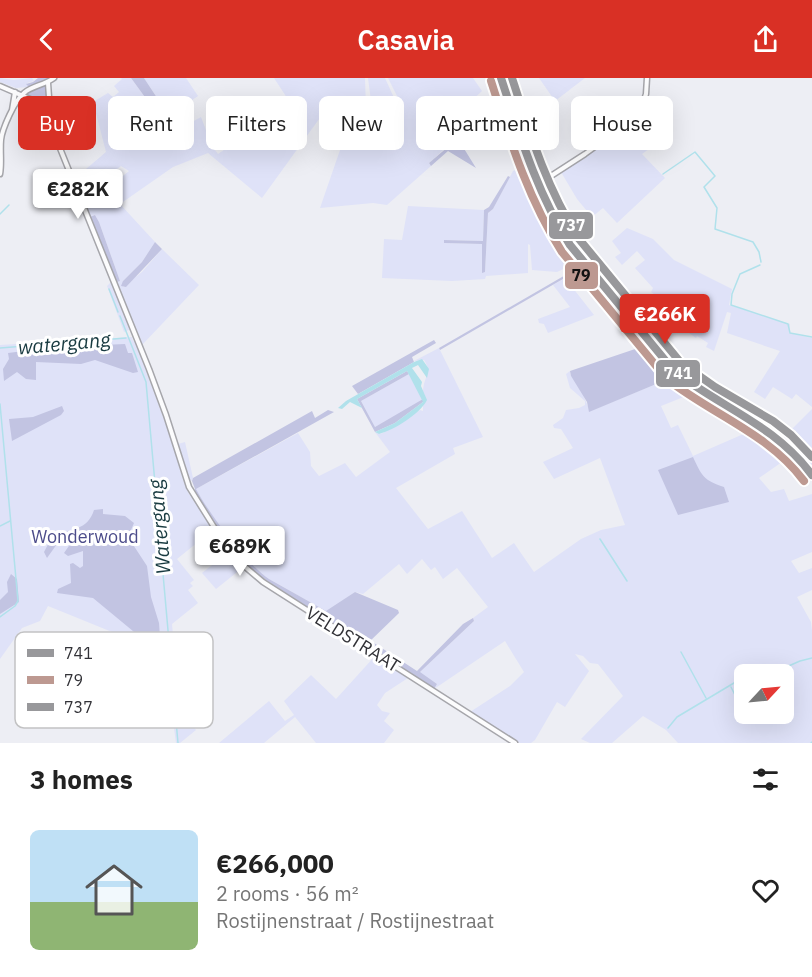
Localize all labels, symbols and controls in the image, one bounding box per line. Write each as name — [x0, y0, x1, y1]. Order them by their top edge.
text: Casavia — [357, 22, 455, 57]
icon: back — [30, 23, 63, 56]
icon: share — [749, 23, 782, 56]
chip: Buy — [18, 96, 96, 150]
chip: Rent — [108, 96, 194, 150]
chip: Filters — [206, 96, 307, 150]
chip: New — [319, 96, 404, 150]
chip: Apartment — [416, 96, 559, 150]
chip: House — [571, 96, 673, 150]
pin: €282K — [36, 169, 120, 220]
text: €282K — [47, 175, 109, 202]
line badge: 737 — [548, 211, 594, 240]
text: 737 — [557, 215, 585, 235]
line badge: 79 — [564, 261, 599, 290]
text: 79 — [571, 265, 591, 285]
pin: €266K — [623, 294, 707, 345]
text: €266K — [634, 300, 696, 327]
water label: watergang — [17, 325, 112, 360]
line badge: 741 — [655, 359, 701, 388]
text: 741 — [664, 363, 693, 383]
water label: Watergang — [141, 478, 177, 576]
park label: Wonderwoud — [31, 525, 139, 548]
pin: €689K — [198, 526, 282, 577]
text: €689K — [209, 532, 271, 559]
street label: VELDSTRAAT — [302, 601, 404, 677]
legend — [15, 632, 213, 728]
text: 741 — [64, 643, 93, 663]
north arrow — [734, 664, 794, 724]
map controls — [734, 664, 794, 724]
text: 79 — [64, 670, 83, 690]
text: 737 — [64, 697, 93, 717]
text: 3 homes — [30, 762, 133, 796]
icon: filters — [749, 763, 782, 796]
text: €266,000 — [216, 846, 334, 880]
icon: home — [78, 854, 150, 926]
icon: heart — [749, 874, 782, 907]
text: 2 rooms · 56 m² — [216, 880, 359, 907]
text: Rostijnenstraat / Rostijnestraat — [216, 907, 494, 934]

